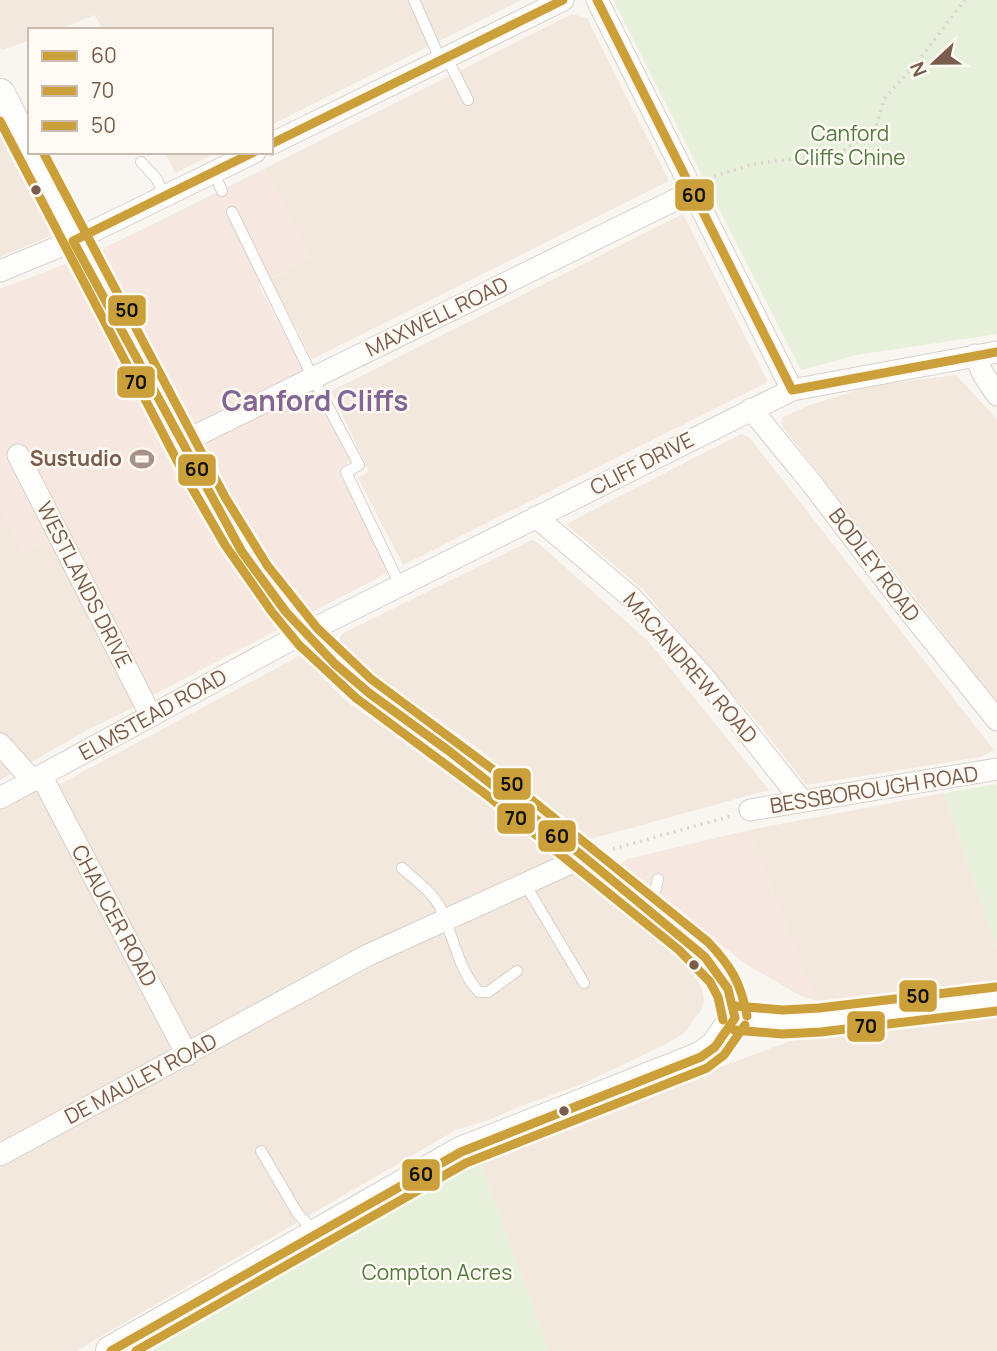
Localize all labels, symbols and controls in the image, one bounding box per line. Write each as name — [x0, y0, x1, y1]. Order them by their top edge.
legend — [28, 28, 273, 154]
north arrow — [899, 28, 969, 98]
text: 60 — [91, 41, 117, 69]
text: N — [904, 58, 933, 81]
text: 70 — [91, 76, 114, 104]
text: 50 — [91, 111, 116, 139]
park label: Canford Cliffs Chine — [794, 119, 906, 171]
line badge: 60 — [674, 178, 715, 212]
text: 60 — [682, 182, 706, 208]
unlabelled marker — [29, 183, 43, 197]
street label: MAXWELL ROAD — [361, 269, 512, 363]
line badge: 50 — [107, 294, 147, 327]
text: 50 — [115, 297, 139, 323]
line badge: 70 — [116, 365, 156, 399]
text: 70 — [125, 369, 147, 395]
district label: Canford Cliffs — [222, 381, 408, 419]
street label: CLIFF DRIVE — [585, 425, 698, 501]
place label: Sustudio — [30, 444, 122, 472]
sports icon: Sustudio — [128, 445, 156, 473]
line badge: 60 — [177, 453, 217, 487]
text: 60 — [185, 456, 209, 482]
street label: WESTLANDS DRIVE — [31, 497, 139, 672]
street label: BODLEY ROAD — [823, 502, 927, 627]
street label: MACANDREW ROAD — [617, 586, 764, 749]
street label: ELMSTEAD ROAD — [74, 662, 231, 766]
street label: BESSBOROUGH ROAD — [768, 759, 980, 819]
line badge: 50 — [492, 767, 532, 801]
text: 50 — [500, 771, 524, 797]
line badge: 70 — [496, 802, 536, 835]
text: 70 — [505, 805, 527, 831]
line badge: 60 — [537, 819, 577, 853]
text: 60 — [545, 823, 569, 849]
street label: CHAUCER ROAD — [66, 840, 164, 991]
unlabelled marker — [687, 958, 701, 972]
line badge: 50 — [898, 979, 938, 1013]
text: 50 — [906, 983, 930, 1009]
line badge: 70 — [846, 1010, 886, 1043]
text: 70 — [855, 1013, 877, 1039]
street label: DE MAULEY ROAD — [59, 1026, 222, 1130]
unlabelled marker — [557, 1104, 571, 1118]
line badge: 60 — [401, 1158, 441, 1192]
text: 60 — [409, 1161, 433, 1187]
park label: Compton Acres — [362, 1258, 512, 1286]

